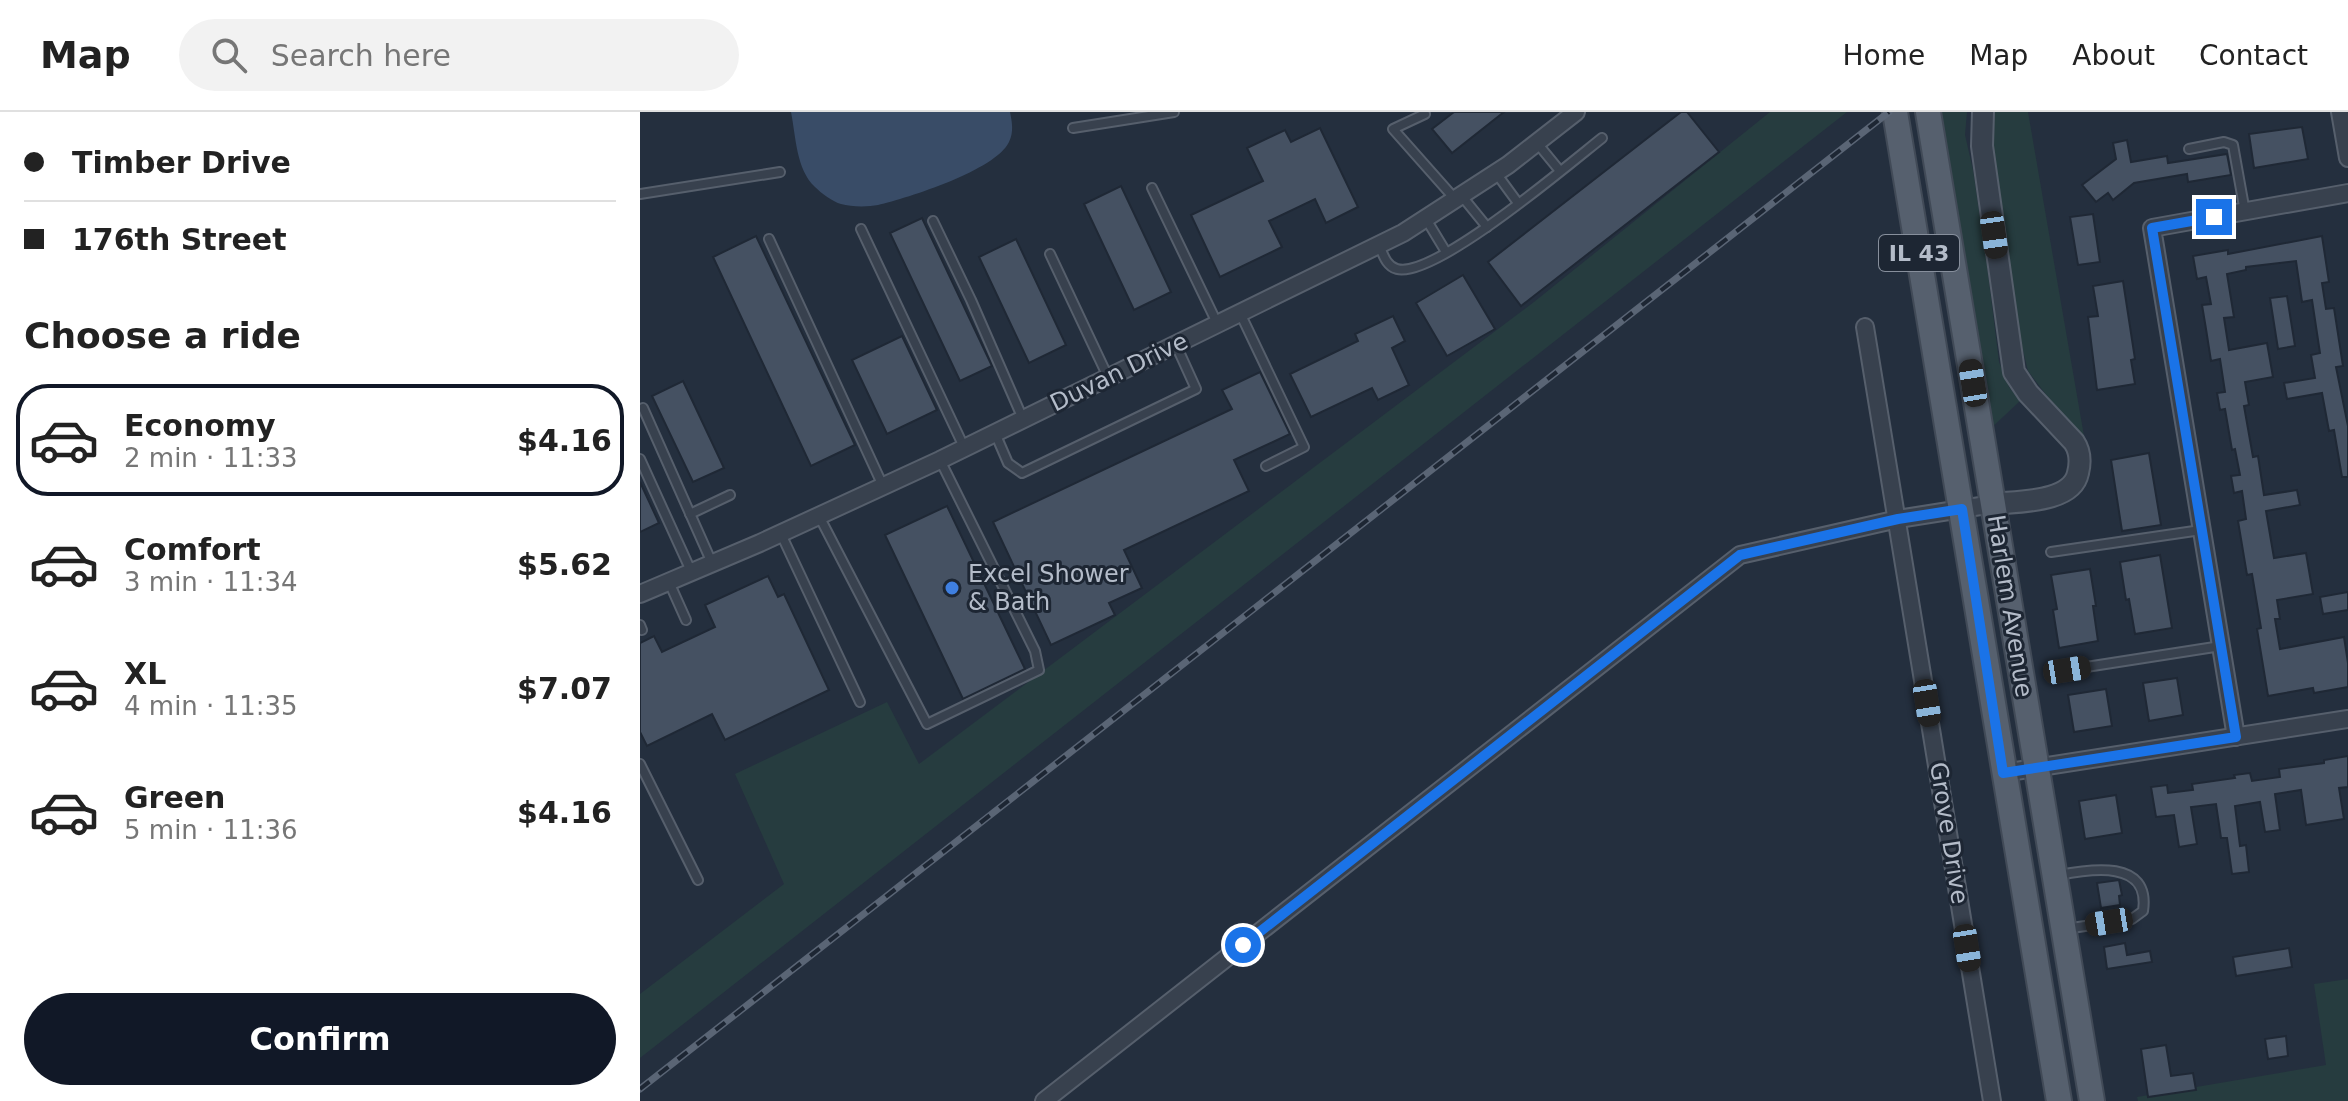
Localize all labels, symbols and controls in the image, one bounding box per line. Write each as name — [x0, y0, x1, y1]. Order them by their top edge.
search box — [179, 19, 739, 91]
text: Map — [40, 33, 131, 77]
icon: search — [207, 33, 251, 77]
text: Search here — [271, 38, 451, 73]
text: Home — [1842, 39, 1925, 72]
text: Map — [1969, 39, 2028, 72]
text: About — [2072, 39, 2155, 72]
text: Contact — [2199, 39, 2308, 72]
text: Timber Drive — [72, 145, 291, 180]
route end — [2196, 199, 2232, 235]
car — [1979, 210, 2009, 260]
text: 176th Street — [72, 222, 287, 257]
road number: IL 43 — [1879, 235, 1959, 271]
text: Choose a ride — [24, 315, 301, 356]
street label: Duvan Drive — [1046, 327, 1192, 417]
car — [1957, 357, 1989, 409]
icon: car — [28, 404, 100, 476]
text: Economy — [124, 408, 276, 443]
text: $4.16 — [517, 423, 612, 458]
text: 2 min · 11:33 — [124, 443, 298, 473]
street label: Harlem Avenue — [1982, 513, 2038, 699]
icon: car — [28, 528, 100, 600]
text: Comfort — [124, 532, 261, 567]
text: $5.62 — [517, 547, 612, 582]
place label: Excel Shower & Bath — [968, 560, 1129, 616]
text: 3 min · 11:34 — [124, 567, 298, 597]
marker: Excel Shower & Bath — [943, 579, 961, 597]
icon: car — [28, 652, 100, 724]
car — [2041, 654, 2093, 686]
text: XL — [124, 656, 166, 691]
text: $7.07 — [517, 671, 612, 706]
car — [1911, 677, 1943, 729]
text: 4 min · 11:35 — [124, 691, 298, 721]
street label: Grove Drive — [1924, 760, 1974, 906]
icon: car — [28, 776, 100, 848]
text: Green — [124, 780, 225, 815]
text: $4.16 — [517, 795, 612, 830]
text: 5 min · 11:36 — [124, 815, 298, 845]
car — [2083, 906, 2135, 938]
car — [1951, 922, 1983, 974]
route start — [1225, 927, 1261, 963]
button: Confirm — [24, 993, 616, 1085]

